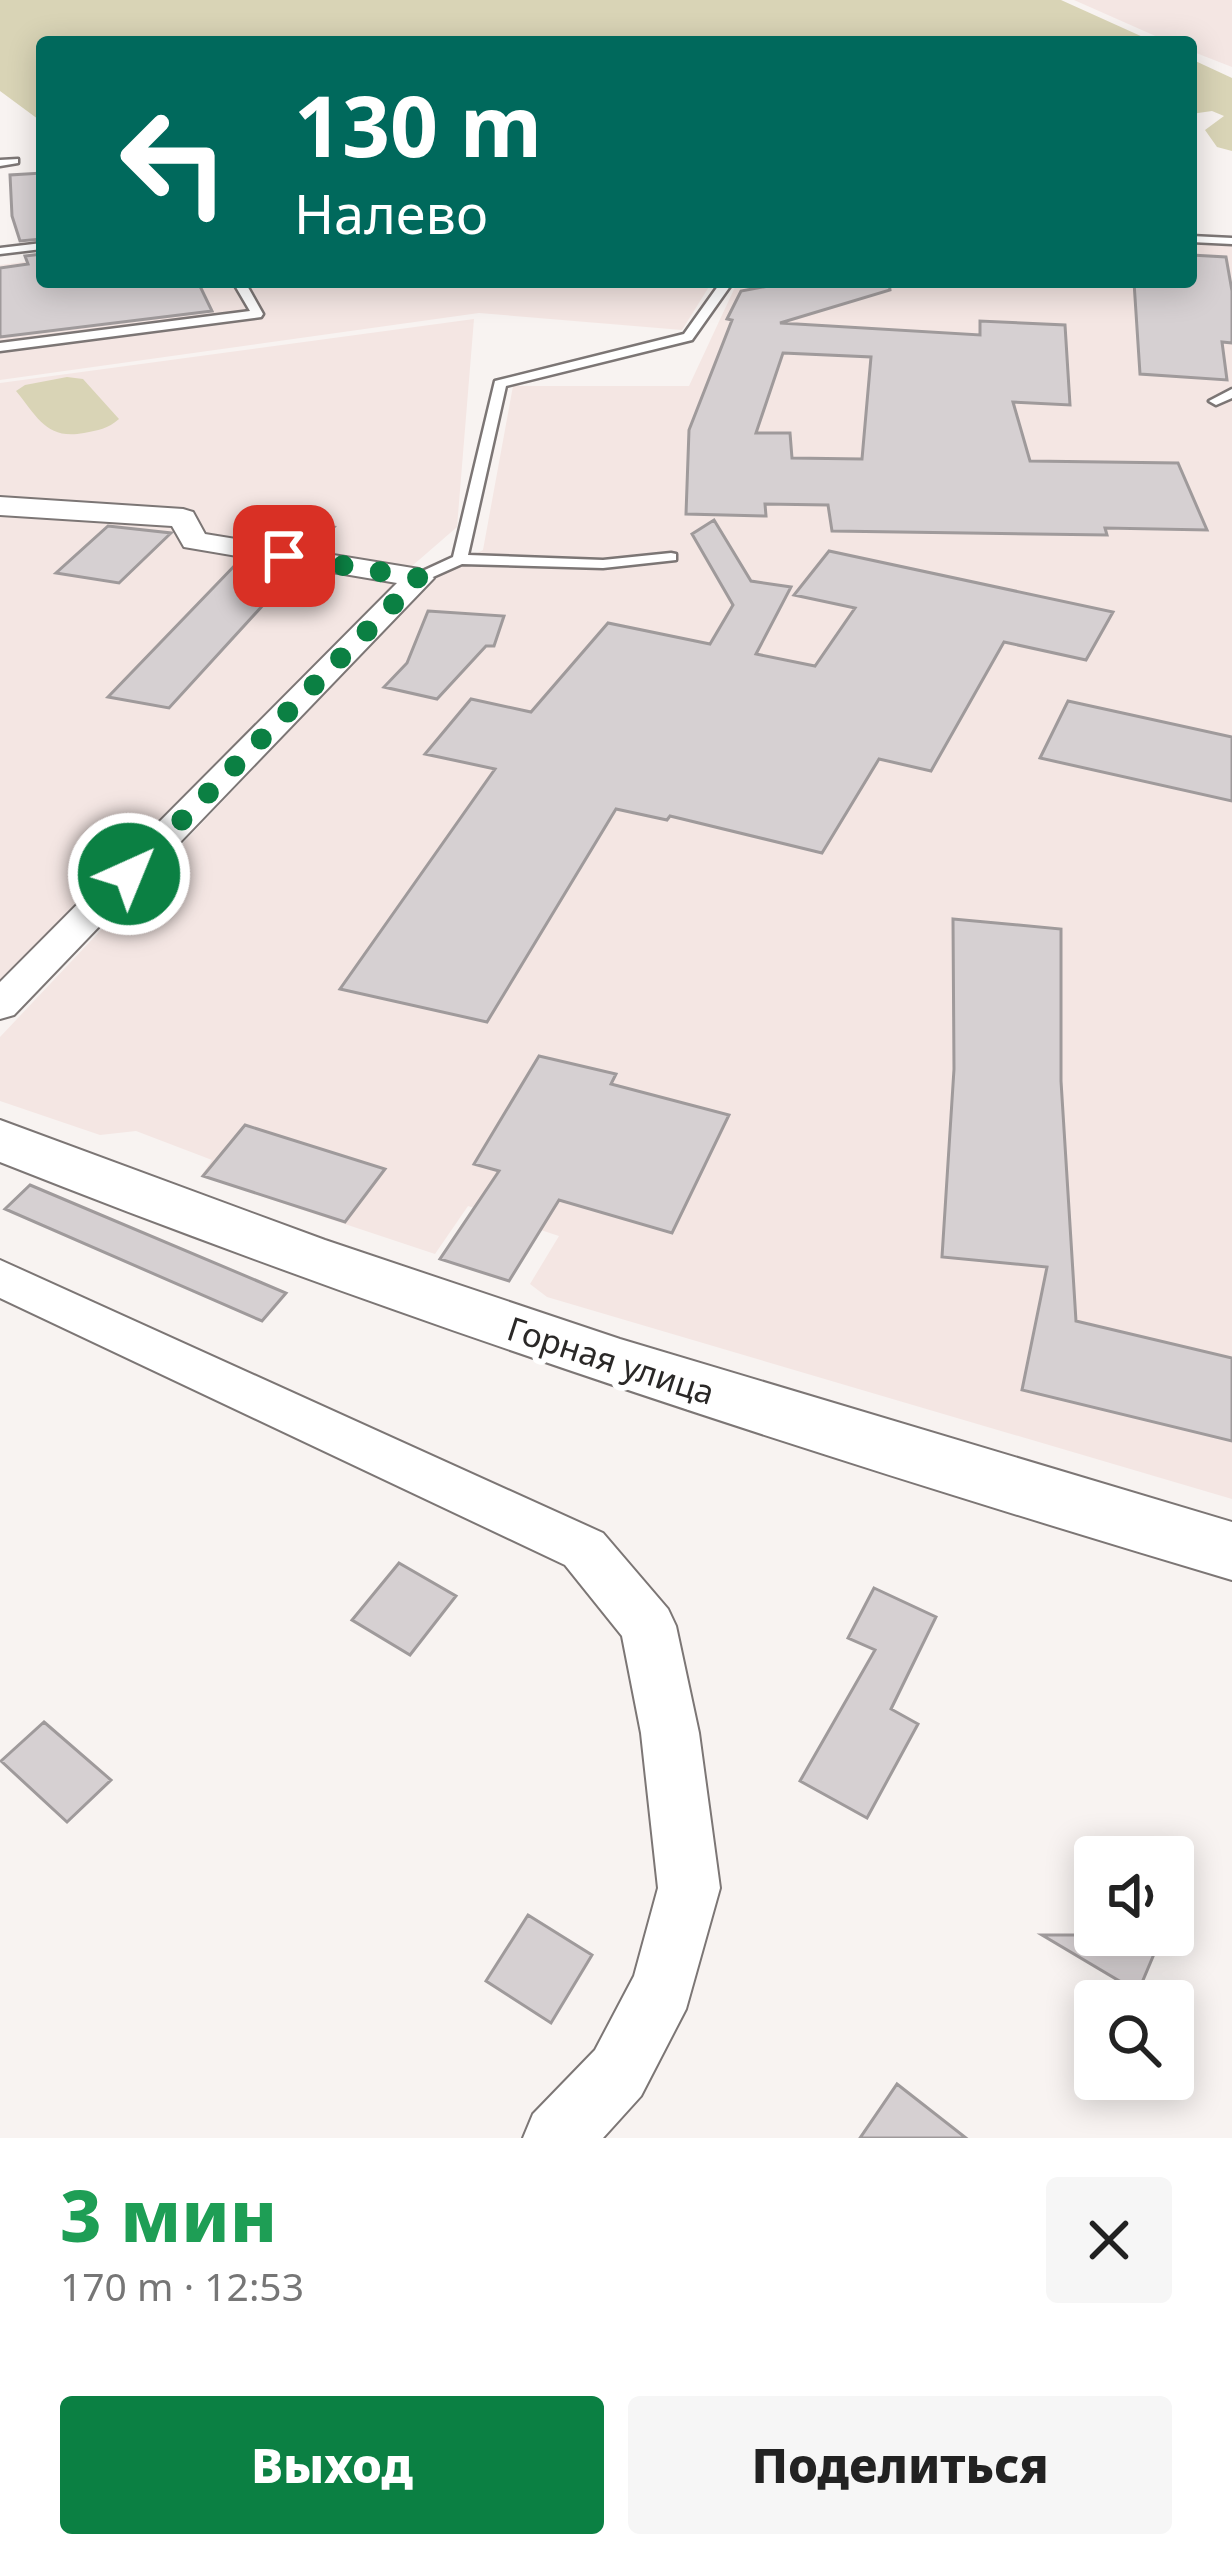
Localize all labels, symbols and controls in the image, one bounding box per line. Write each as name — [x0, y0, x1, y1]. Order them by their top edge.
text: 130 m — [294, 67, 542, 182]
icon: left — [96, 84, 252, 240]
text: Налево — [294, 176, 488, 250]
pin — [233, 505, 335, 607]
icon: arrive — [251, 523, 317, 589]
position arrow — [66, 811, 192, 937]
street label: Горная улица — [502, 1305, 720, 1415]
map controls — [1074, 1836, 1194, 2100]
button: sound — [1074, 1836, 1194, 1956]
button: search — [1074, 1980, 1194, 2100]
text: 3 мин — [60, 2165, 277, 2263]
button: close — [1046, 2177, 1172, 2303]
text: 170 m · 12:53 — [60, 2259, 304, 2312]
button: Выход — [60, 2396, 604, 2534]
button: Поделиться — [628, 2396, 1172, 2534]

